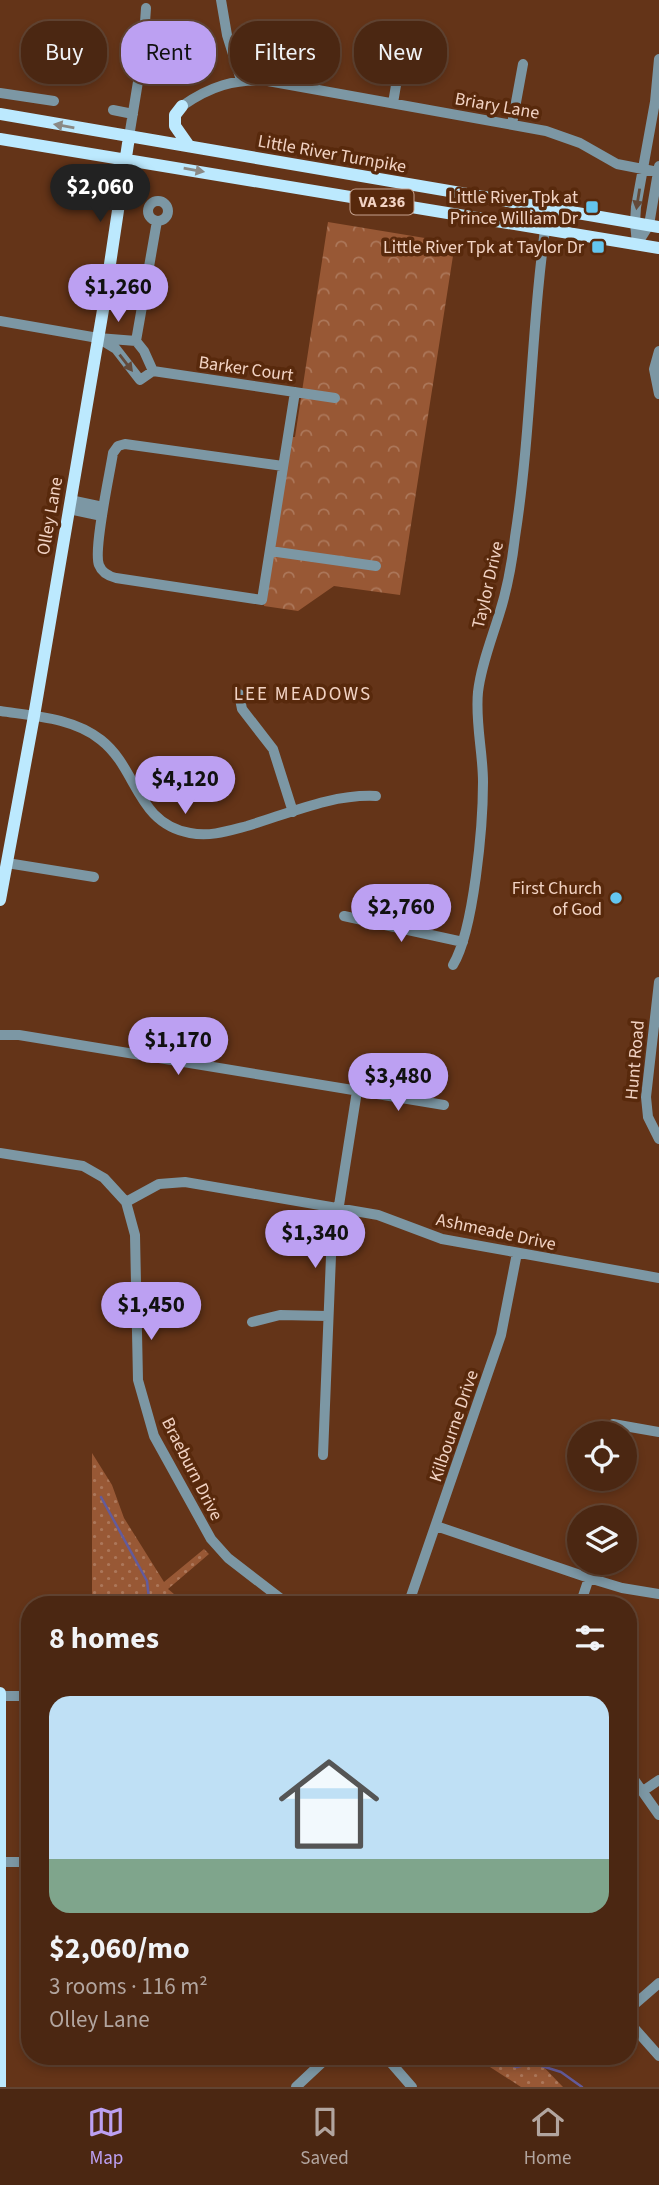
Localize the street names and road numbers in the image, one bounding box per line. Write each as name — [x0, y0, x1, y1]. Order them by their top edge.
street label: Briary Lane — [453, 86, 541, 126]
street label: Little River Turnpike — [256, 129, 408, 179]
road number: VA 236 — [350, 190, 414, 214]
street label: Barker Court — [197, 350, 295, 388]
street label: Olley Lane — [31, 475, 69, 557]
street label: Taylor Drive — [466, 539, 510, 631]
street label: Hunt Road — [619, 1019, 651, 1101]
street label: Ashmeade Drive — [434, 1207, 558, 1257]
street label: Kilbourne Drive — [423, 1367, 485, 1485]
street label: Braeburn Drive — [155, 1413, 229, 1525]

